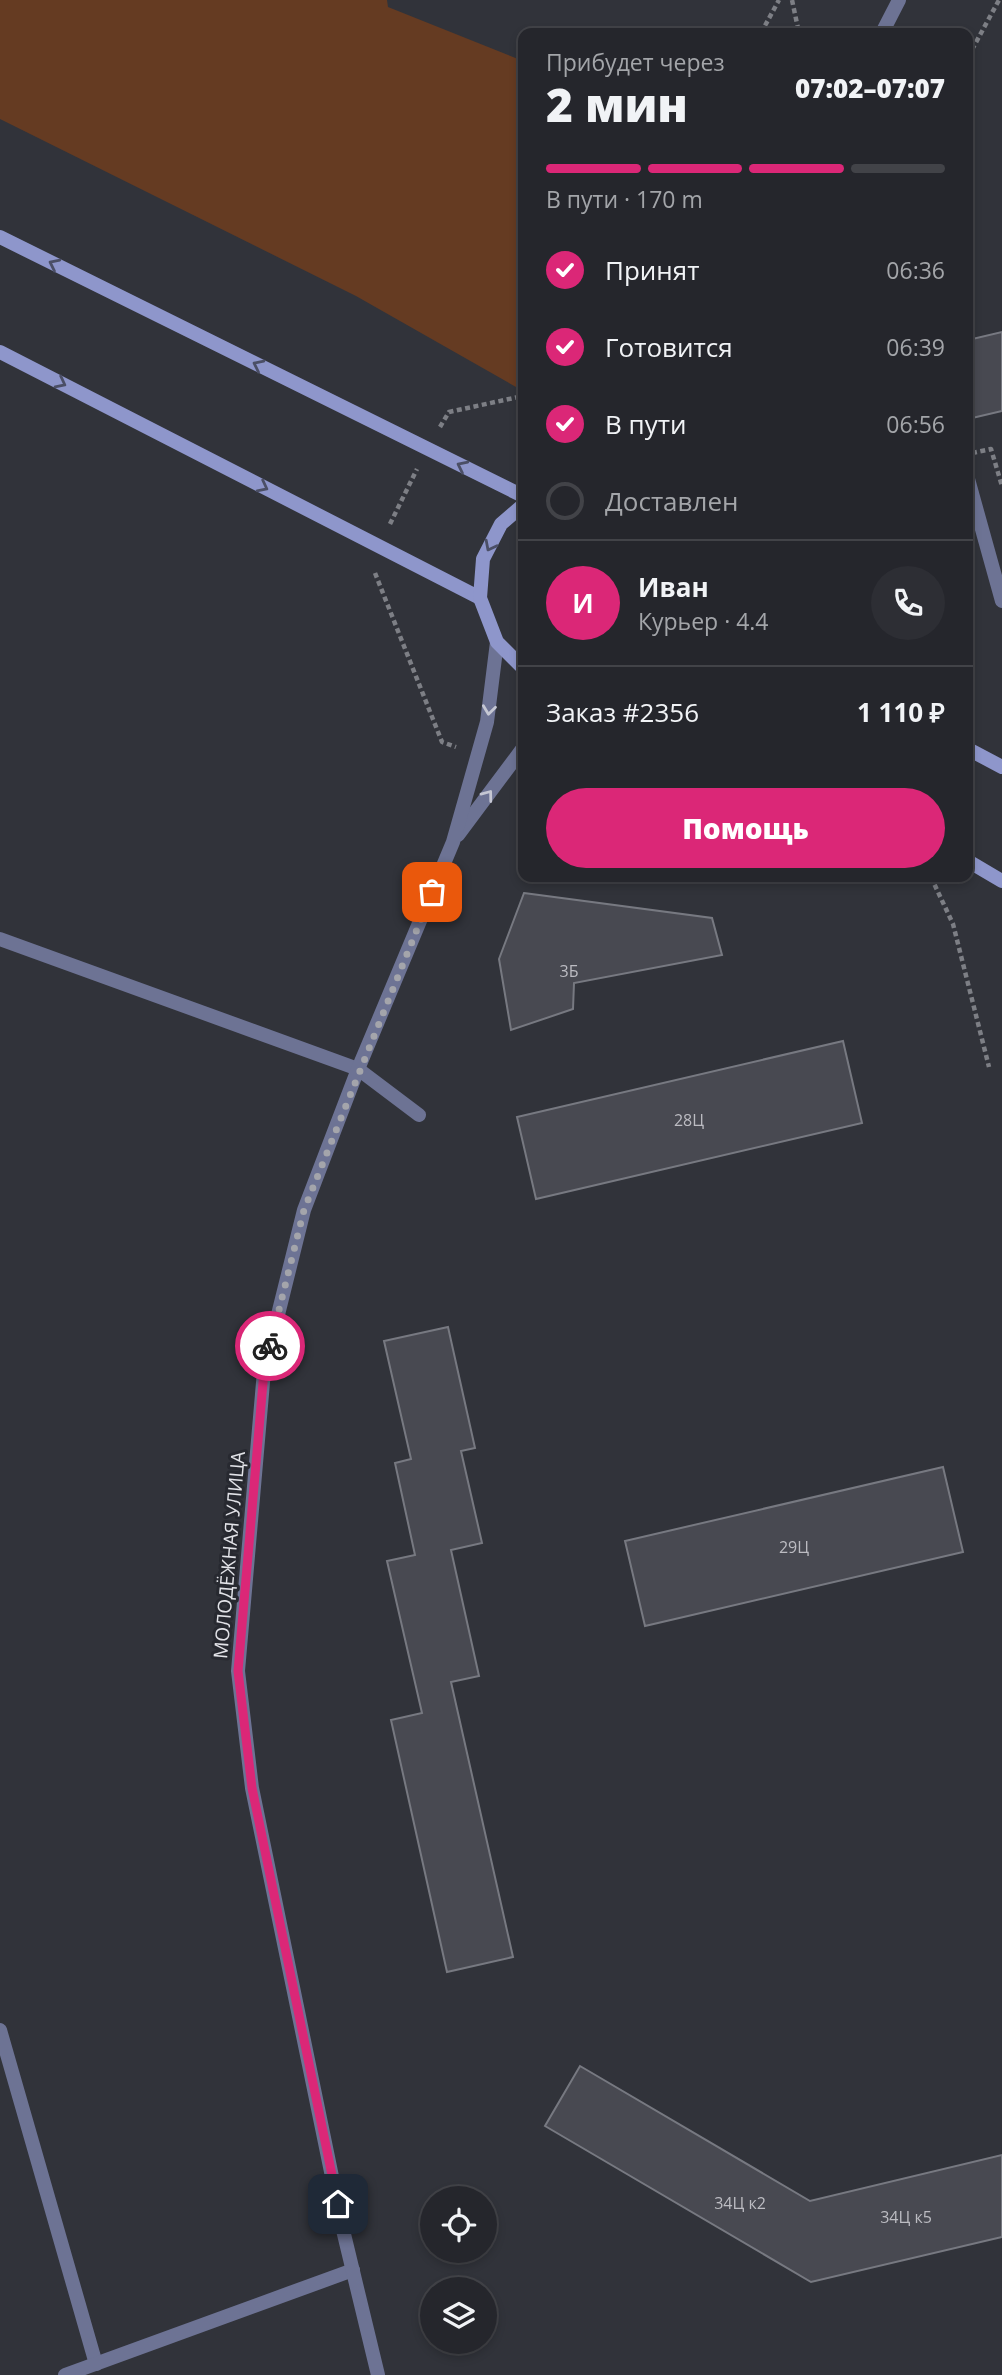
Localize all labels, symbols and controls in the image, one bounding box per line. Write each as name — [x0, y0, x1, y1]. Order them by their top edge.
text: Прибудет через — [546, 46, 725, 78]
text: 07:02–07:07 — [795, 70, 945, 106]
text: 2 мин — [546, 73, 688, 135]
text: В пути · 170 m — [546, 183, 703, 215]
icon: check — [546, 251, 584, 289]
text: Принят — [605, 252, 699, 288]
text: 06:36 — [886, 254, 945, 286]
one-way arrow — [49, 259, 61, 273]
icon: check — [546, 328, 584, 366]
text: Готовится — [605, 329, 733, 365]
text: 06:39 — [886, 331, 945, 363]
one-way arrow — [253, 359, 265, 373]
one-way arrow — [54, 375, 66, 389]
icon: check — [546, 405, 584, 443]
text: В пути — [605, 406, 686, 442]
text: 06:56 — [886, 408, 945, 440]
one-way arrow — [457, 460, 469, 474]
one-way arrow — [256, 478, 268, 492]
text: Доставлен — [605, 483, 738, 519]
one-way arrow — [484, 539, 498, 551]
button: phone — [871, 566, 945, 640]
text: Иван — [638, 569, 709, 605]
text: И — [572, 585, 594, 621]
text: Курьер · 4.4 — [638, 605, 769, 637]
text: Заказ #2356 — [546, 694, 699, 730]
text: 1 110 ₽ — [857, 694, 945, 730]
one-way arrow — [481, 704, 496, 716]
button: Помощь — [546, 788, 945, 868]
one-way arrow — [480, 790, 492, 803]
pin — [402, 862, 462, 922]
icon: bag — [413, 873, 451, 911]
house number: 3Б — [560, 960, 578, 982]
house number: 28Ц — [674, 1109, 704, 1131]
courier — [235, 1311, 305, 1381]
icon: bike — [251, 1327, 289, 1365]
street label: МОЛОДЁЖНАЯ УЛИЦА — [207, 1450, 251, 1660]
house number: 29Ц — [779, 1536, 809, 1558]
pin — [308, 2174, 368, 2234]
icon: home — [319, 2185, 357, 2223]
map controls — [420, 2186, 497, 2354]
button: locate — [420, 2186, 497, 2263]
house number: 34Ц к2 — [714, 2192, 766, 2214]
house number: 34Ц к5 — [880, 2206, 932, 2228]
button: layers — [420, 2277, 497, 2354]

